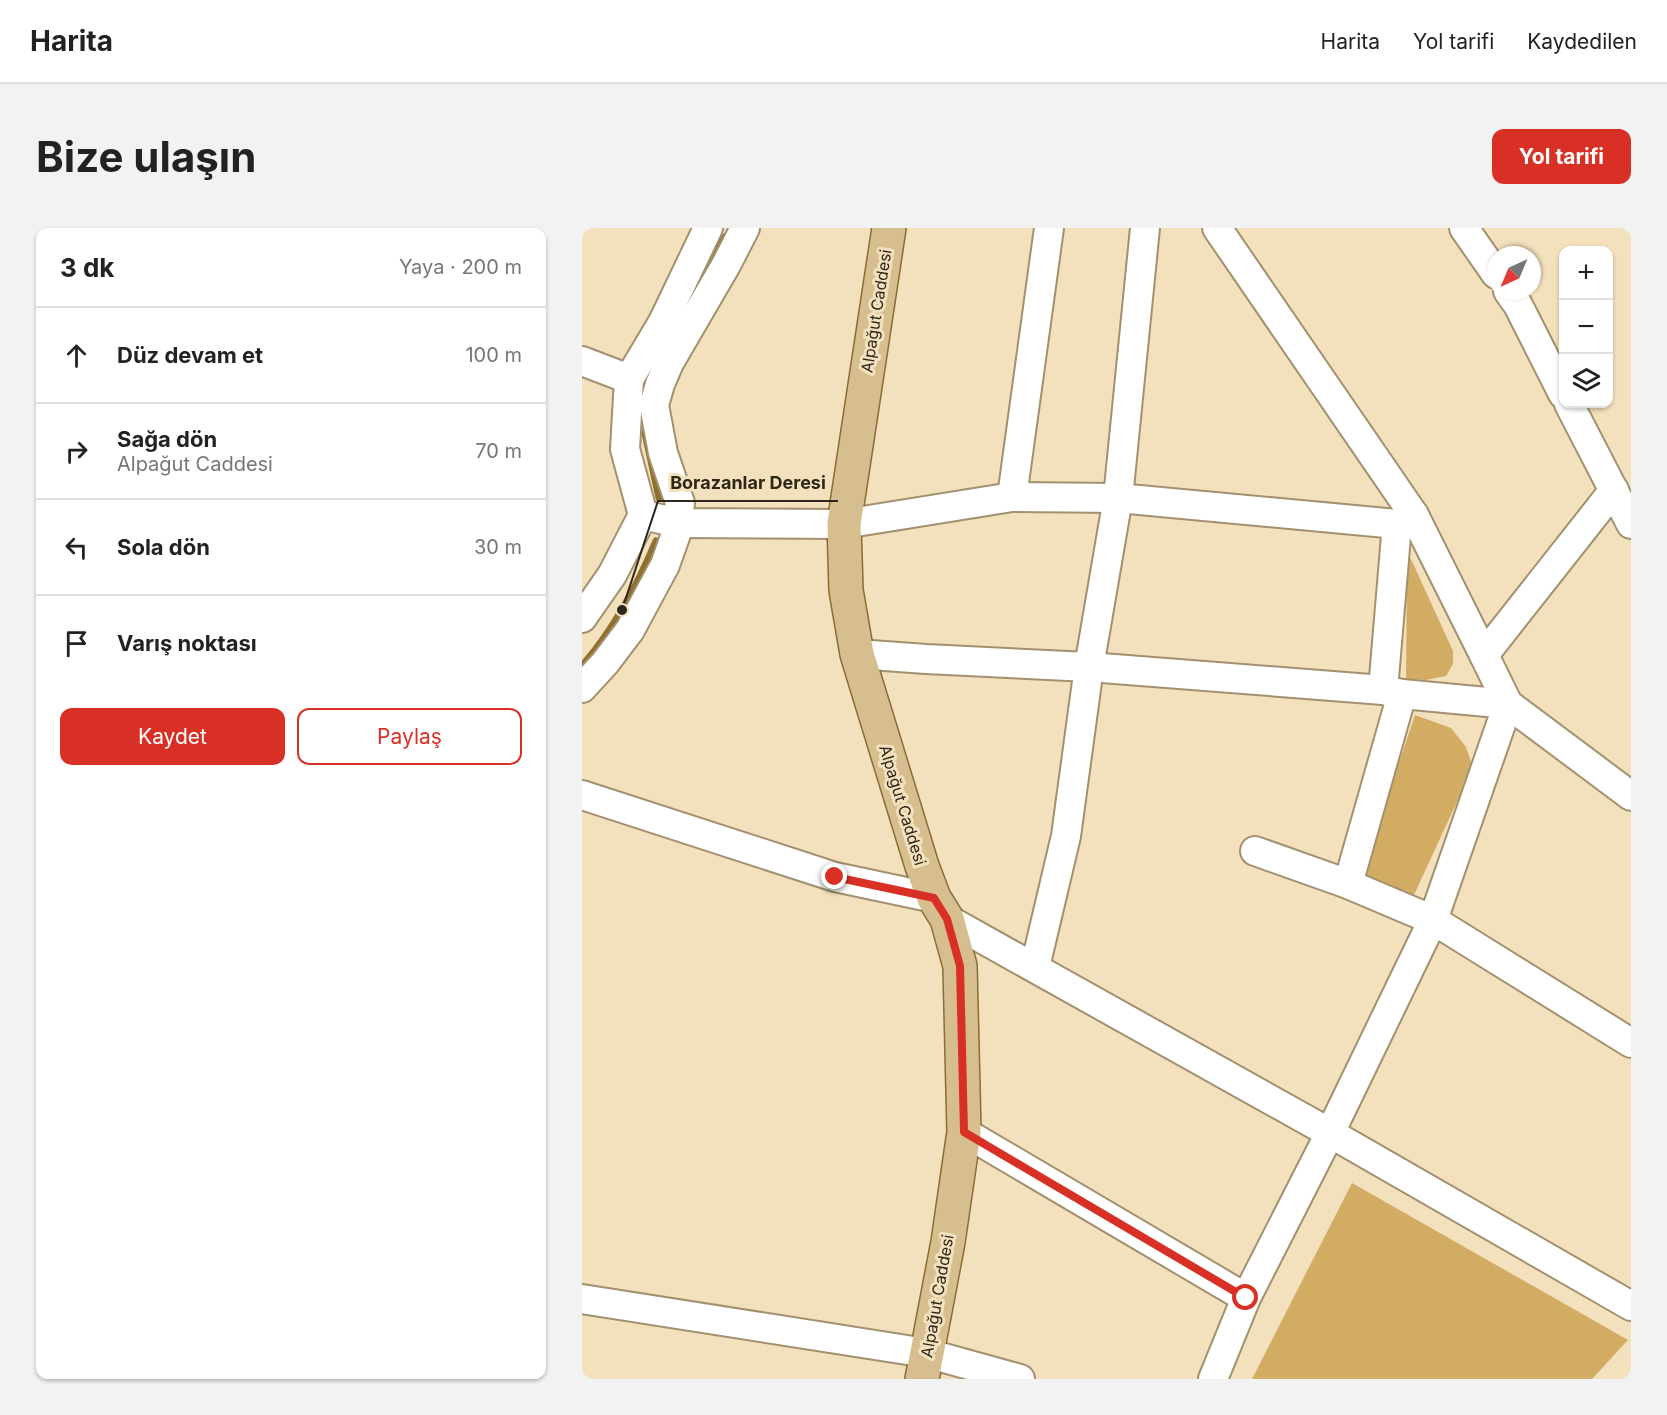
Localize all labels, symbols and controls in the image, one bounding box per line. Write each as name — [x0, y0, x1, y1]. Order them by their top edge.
text: Harita — [30, 24, 113, 58]
text: Harita — [1321, 29, 1380, 54]
text: Yol tarifi — [1413, 29, 1494, 54]
text: Kaydedilen — [1527, 29, 1637, 54]
button: Yol tarifi — [1492, 129, 1631, 184]
text: Bize ulaşın — [36, 131, 256, 182]
north arrow — [1487, 246, 1541, 300]
map controls — [1559, 246, 1613, 408]
button: + — [1559, 246, 1613, 300]
street label: Alpağut Caddesi — [856, 248, 896, 374]
text: 3 dk — [60, 252, 114, 283]
text: Yaya · 200 m — [399, 255, 522, 279]
button: − — [1559, 300, 1613, 354]
icon: ahead — [60, 339, 93, 372]
text: Düz devam et — [117, 342, 263, 368]
text: 100 m — [465, 343, 522, 367]
button: layers — [1559, 354, 1613, 408]
text: Sağa dön — [117, 426, 217, 452]
icon: right — [60, 435, 93, 468]
text: 70 m — [475, 439, 522, 463]
text: Alpağut Caddesi — [117, 452, 273, 476]
callout: Borazanlar Deresi — [658, 465, 838, 501]
text: Borazanlar Deresi — [670, 472, 826, 493]
icon: left — [60, 531, 93, 564]
text: Sola dön — [117, 534, 210, 560]
text: 30 m — [474, 535, 522, 559]
icon: arrive — [60, 627, 93, 660]
text: Varış noktası — [117, 630, 257, 656]
button: Kaydet — [60, 708, 285, 765]
button: Paylaş — [297, 708, 522, 765]
street label: Alpağut Caddesi — [875, 742, 931, 868]
route end — [821, 863, 847, 889]
street label: Alpağut Caddesi — [916, 1233, 958, 1359]
route start — [1232, 1284, 1258, 1310]

